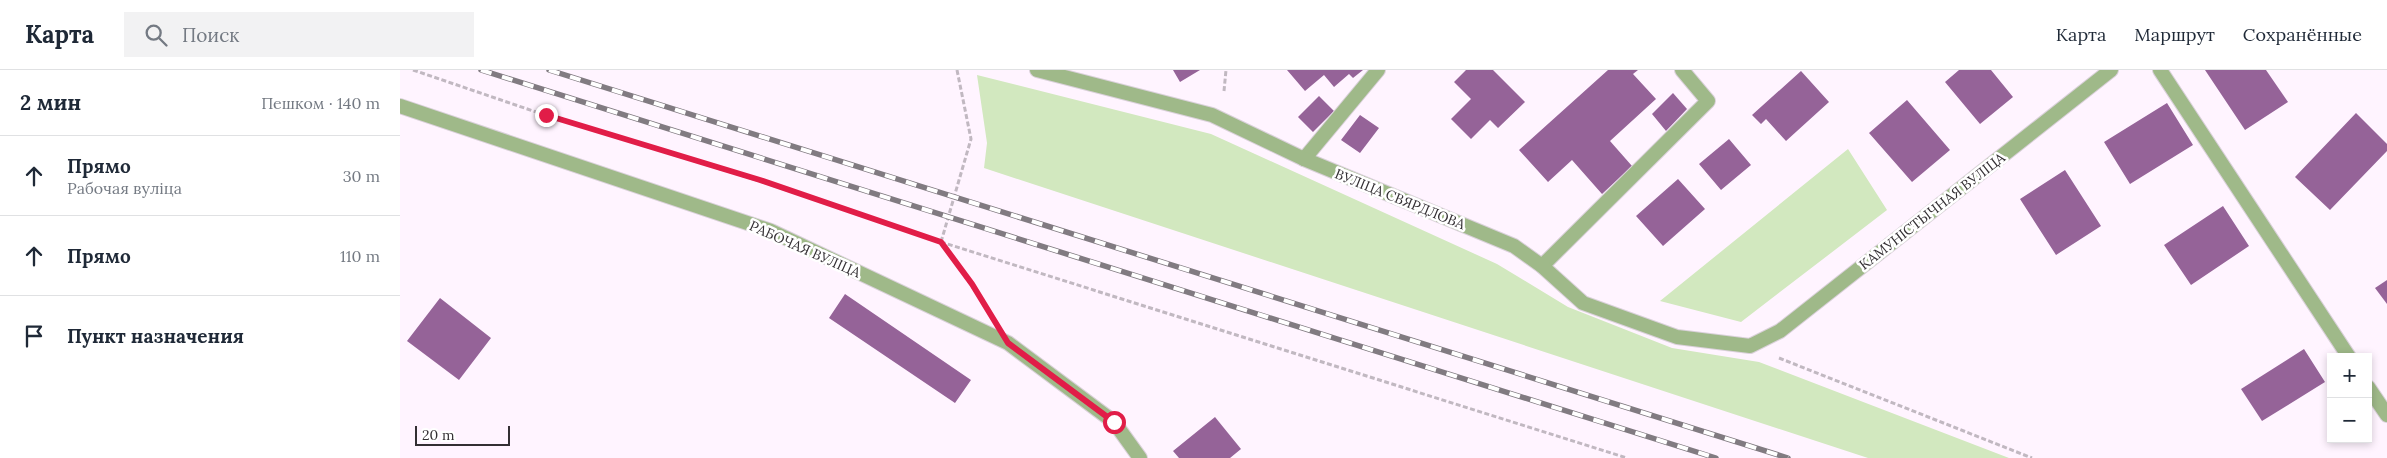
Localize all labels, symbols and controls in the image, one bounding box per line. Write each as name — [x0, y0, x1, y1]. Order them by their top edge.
search box — [124, 12, 474, 57]
text: Карта — [25, 19, 94, 50]
icon: search — [142, 21, 170, 49]
text: Поиск — [182, 23, 240, 47]
text: Карта — [2056, 23, 2106, 46]
text: Маршрут — [2134, 23, 2215, 46]
text: Сохранённые — [2243, 23, 2362, 46]
text: 2 мин — [20, 89, 81, 116]
text: Пешком · 140 m — [261, 93, 380, 113]
route end — [535, 104, 558, 127]
street label: КАМУНІСТЫЧНАЯ ВУЛІЦА — [1855, 148, 2009, 274]
text: Прямо — [67, 154, 131, 178]
icon: ahead — [20, 162, 48, 190]
street label: ВУЛІЦА СВЯРДЛОВА — [1332, 165, 1468, 233]
text: 30 m — [343, 166, 380, 186]
text: Рабочая вуліца — [67, 178, 182, 198]
street label: РАБОЧАЯ ВУЛІЦА — [747, 216, 864, 282]
icon: ahead — [20, 242, 48, 270]
text: Прямо — [67, 244, 131, 268]
text: 110 m — [340, 246, 380, 266]
icon: arrive — [20, 322, 48, 350]
text: Пункт назначения — [67, 324, 244, 348]
map controls — [2327, 353, 2372, 443]
button: + — [2327, 353, 2372, 398]
button: − — [2327, 398, 2372, 443]
route start — [1103, 411, 1126, 434]
scale bar — [415, 423, 510, 446]
text: 20 m — [422, 426, 454, 444]

